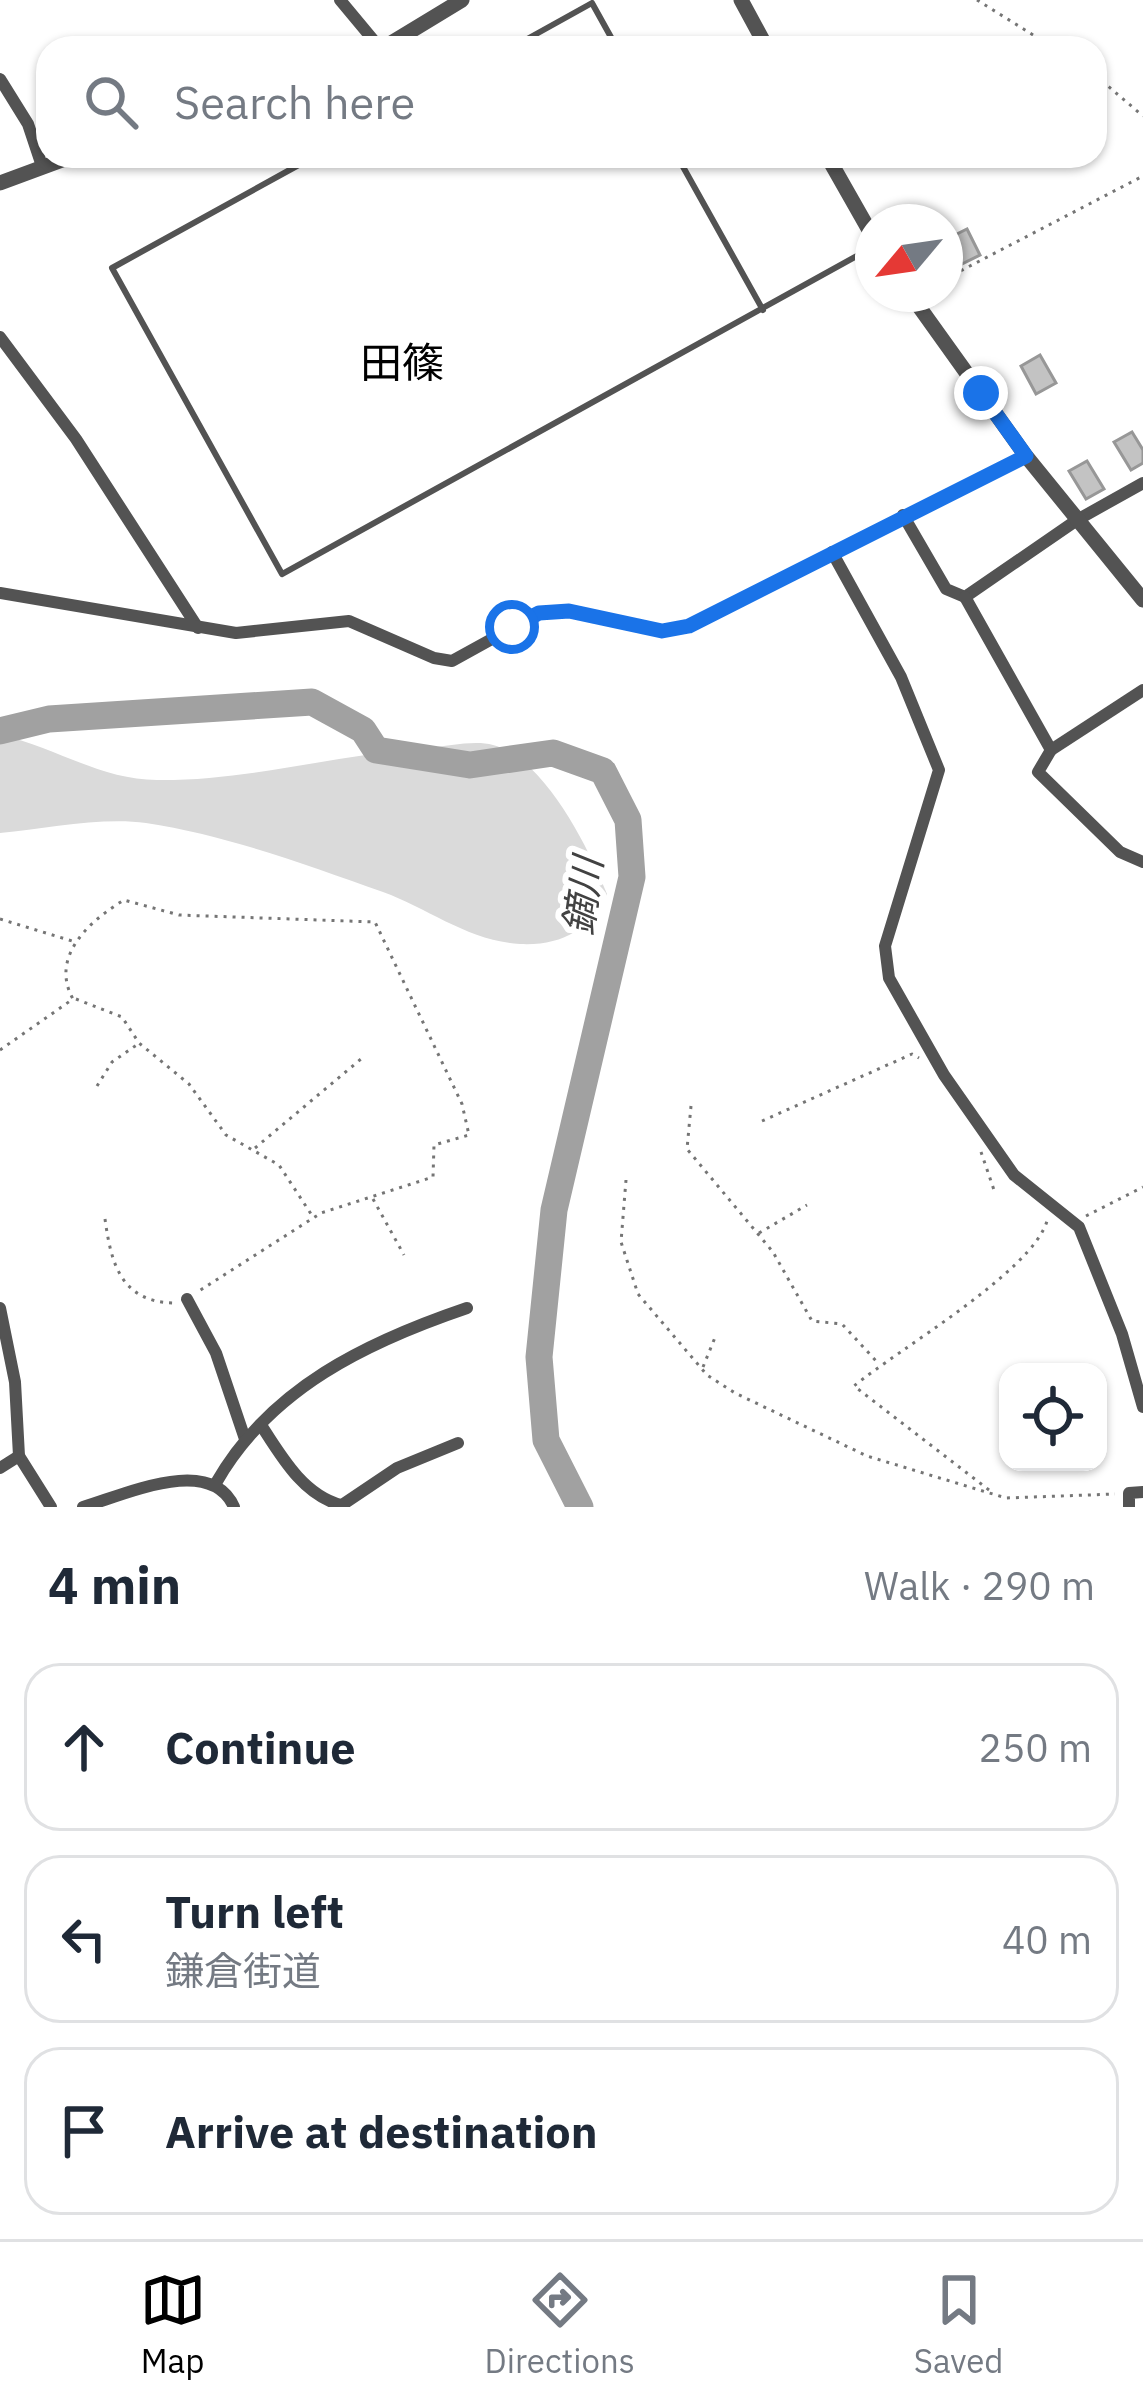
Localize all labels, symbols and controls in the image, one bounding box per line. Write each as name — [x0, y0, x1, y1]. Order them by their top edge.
search box — [36, 36, 1107, 168]
icon: search — [78, 69, 144, 135]
text: Search here — [174, 73, 415, 131]
north arrow — [855, 204, 963, 312]
district label: 田篠 — [360, 335, 444, 390]
route end — [954, 366, 1008, 420]
route start — [485, 600, 539, 654]
water label: 鏑川 — [552, 850, 614, 938]
map controls — [999, 1363, 1107, 1471]
button: locate — [999, 1363, 1107, 1471]
text: 4 min — [48, 1552, 181, 1618]
text: Walk · 290 m — [864, 1560, 1095, 1611]
icon: ahead — [51, 1714, 117, 1780]
text: Continue — [165, 1718, 356, 1776]
text: 250 m — [979, 1722, 1092, 1773]
text: Turn left — [165, 1882, 344, 1940]
icon: left — [51, 1906, 117, 1972]
text: 40 m — [1002, 1914, 1092, 1965]
text: 鎌倉街道 — [165, 1945, 321, 1996]
icon: arrive — [51, 2098, 117, 2164]
text: Arrive at destination — [165, 2102, 598, 2160]
tab: Map — [140, 2267, 206, 2382]
tab: Directions — [485, 2267, 635, 2382]
tab: Saved — [914, 2267, 1003, 2382]

